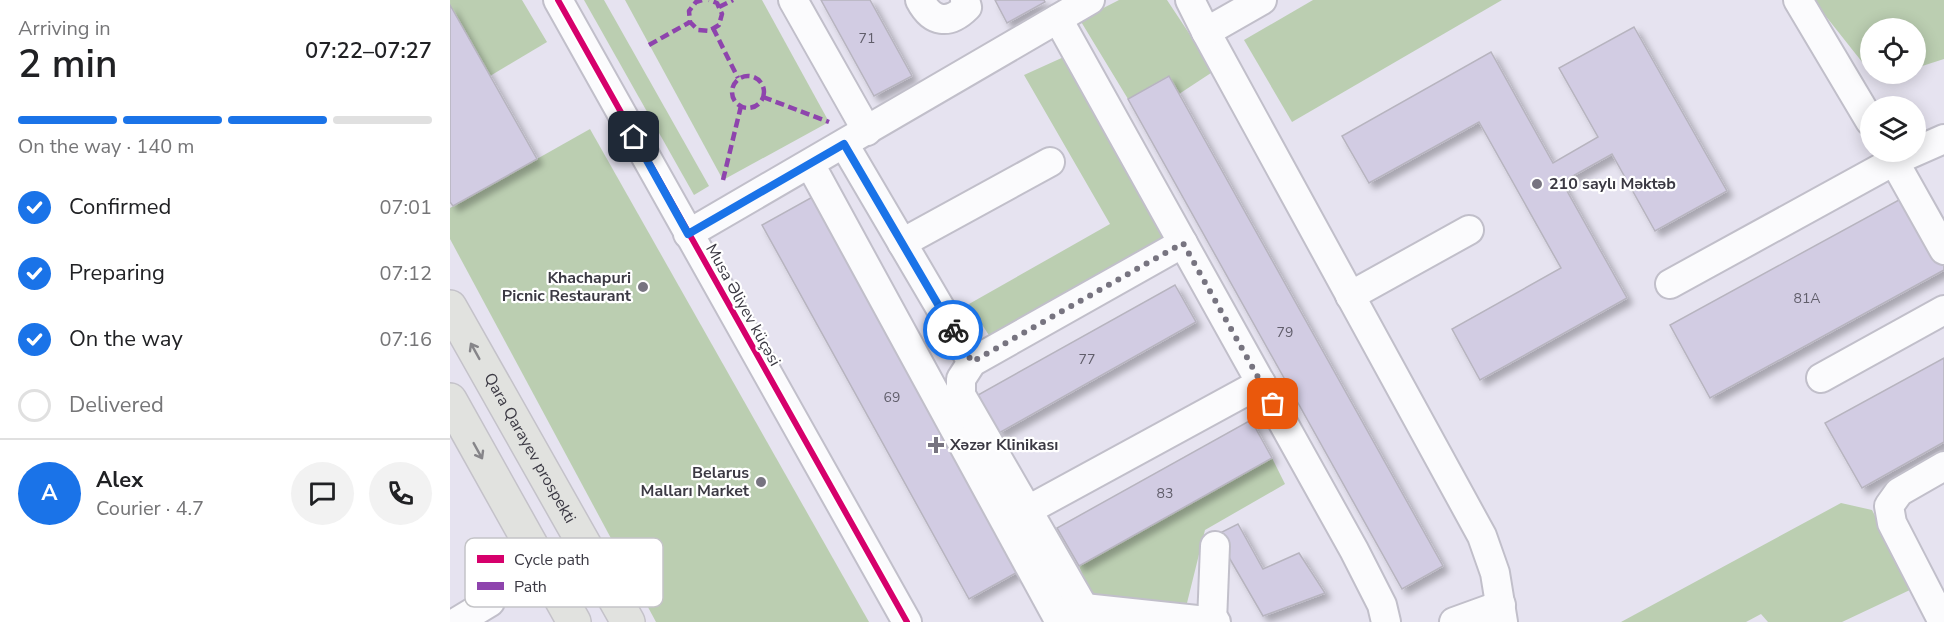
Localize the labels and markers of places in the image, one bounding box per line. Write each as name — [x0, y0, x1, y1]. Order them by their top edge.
pin — [608, 111, 659, 162]
place label: 210 saylı Məktəb — [1549, 173, 1676, 195]
marker: 210 saylı Məktəb — [1530, 177, 1544, 191]
place label: Khachapuri Picnic Restaurant — [502, 267, 632, 307]
marker: Khachapuri Picnic Restaurant — [636, 280, 650, 294]
pin — [1247, 378, 1298, 429]
place label: Xəzər Klinikası — [949, 434, 1058, 456]
marker: Xəzər Klinikası — [927, 436, 945, 454]
place label: Belarus Malları Market — [641, 462, 750, 502]
marker: Belarus Malları Market — [754, 475, 768, 489]

